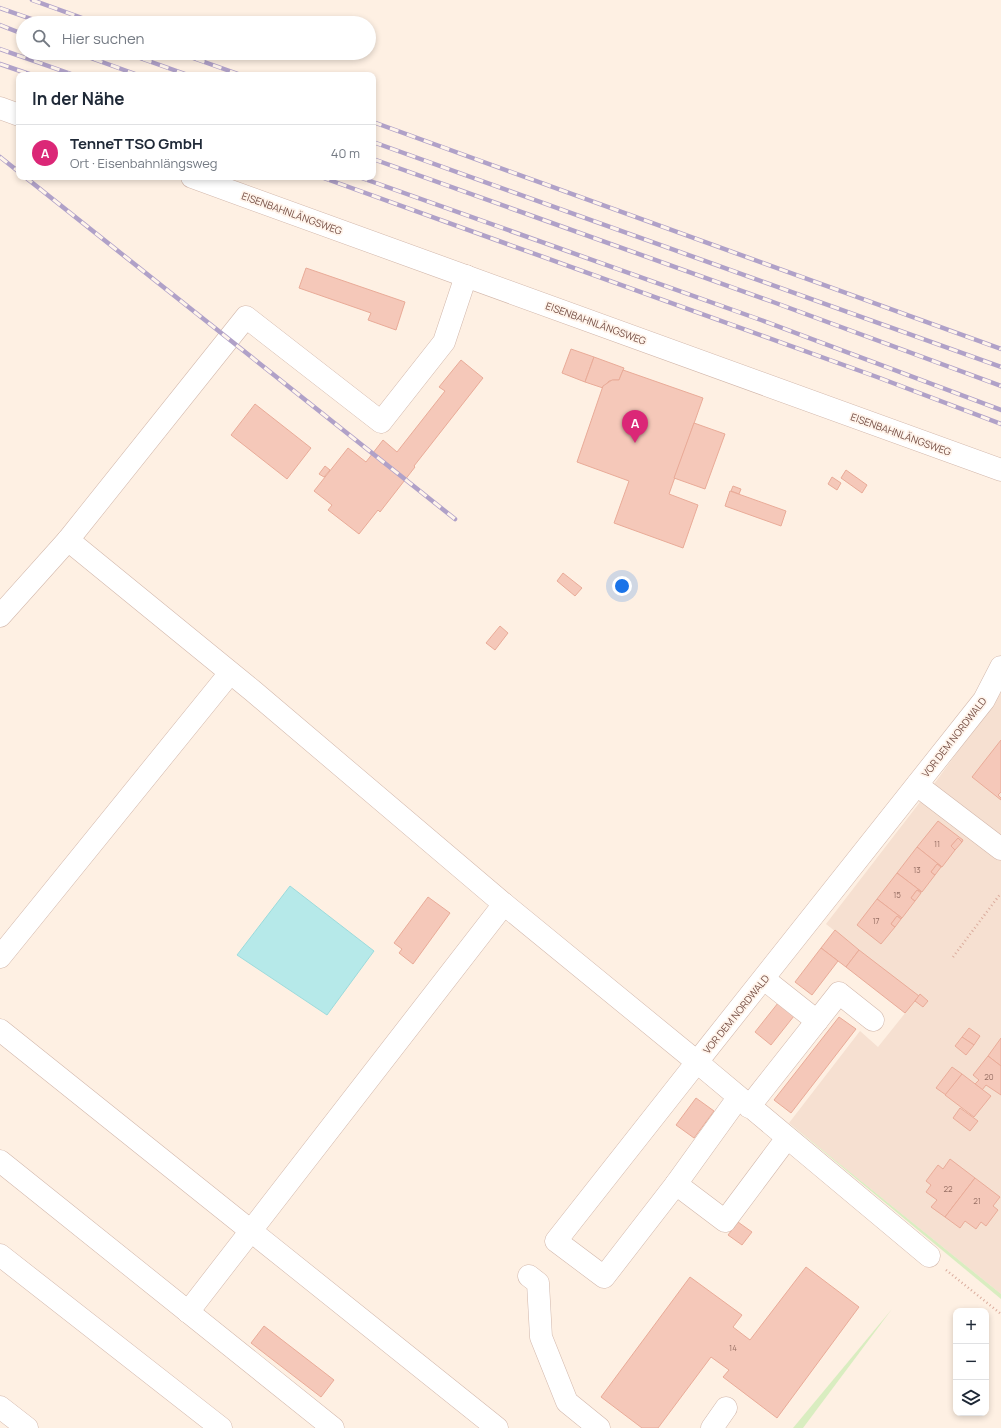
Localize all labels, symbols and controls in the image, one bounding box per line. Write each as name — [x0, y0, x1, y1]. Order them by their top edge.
search box — [16, 16, 376, 60]
icon: search — [30, 27, 52, 49]
text: Hier suchen — [62, 28, 144, 49]
text: In der Nähe — [32, 87, 125, 110]
text: TenneT TSO GmbH — [70, 133, 203, 154]
text: A — [41, 144, 49, 162]
text: 40 m — [331, 144, 360, 162]
text: Ort · Eisenbahnlängsweg — [70, 154, 217, 172]
street label: EISENBAHNLÄNGSWEG — [240, 188, 344, 238]
street label: EISENBAHNLÄNGSWEG — [544, 298, 648, 348]
street label: EISENBAHNLÄNGSWEG — [849, 409, 953, 459]
pin: A — [622, 410, 648, 443]
your location — [612, 576, 632, 596]
street label: VOR DEM NORDWALD — [918, 694, 990, 780]
house number: 11 — [934, 838, 940, 849]
house number: 13 — [913, 864, 921, 875]
house number: 15 — [893, 889, 901, 900]
house number: 17 — [872, 915, 880, 926]
street label: VOR DEM NORDWALD — [700, 971, 772, 1056]
house number: 20 — [984, 1071, 994, 1082]
house number: 22 — [943, 1183, 953, 1194]
house number: 21 — [973, 1195, 981, 1206]
map controls — [953, 1308, 989, 1416]
button: + — [953, 1308, 989, 1344]
house number: 14 — [729, 1342, 737, 1353]
button: − — [953, 1344, 989, 1380]
button: layers — [953, 1380, 989, 1416]

